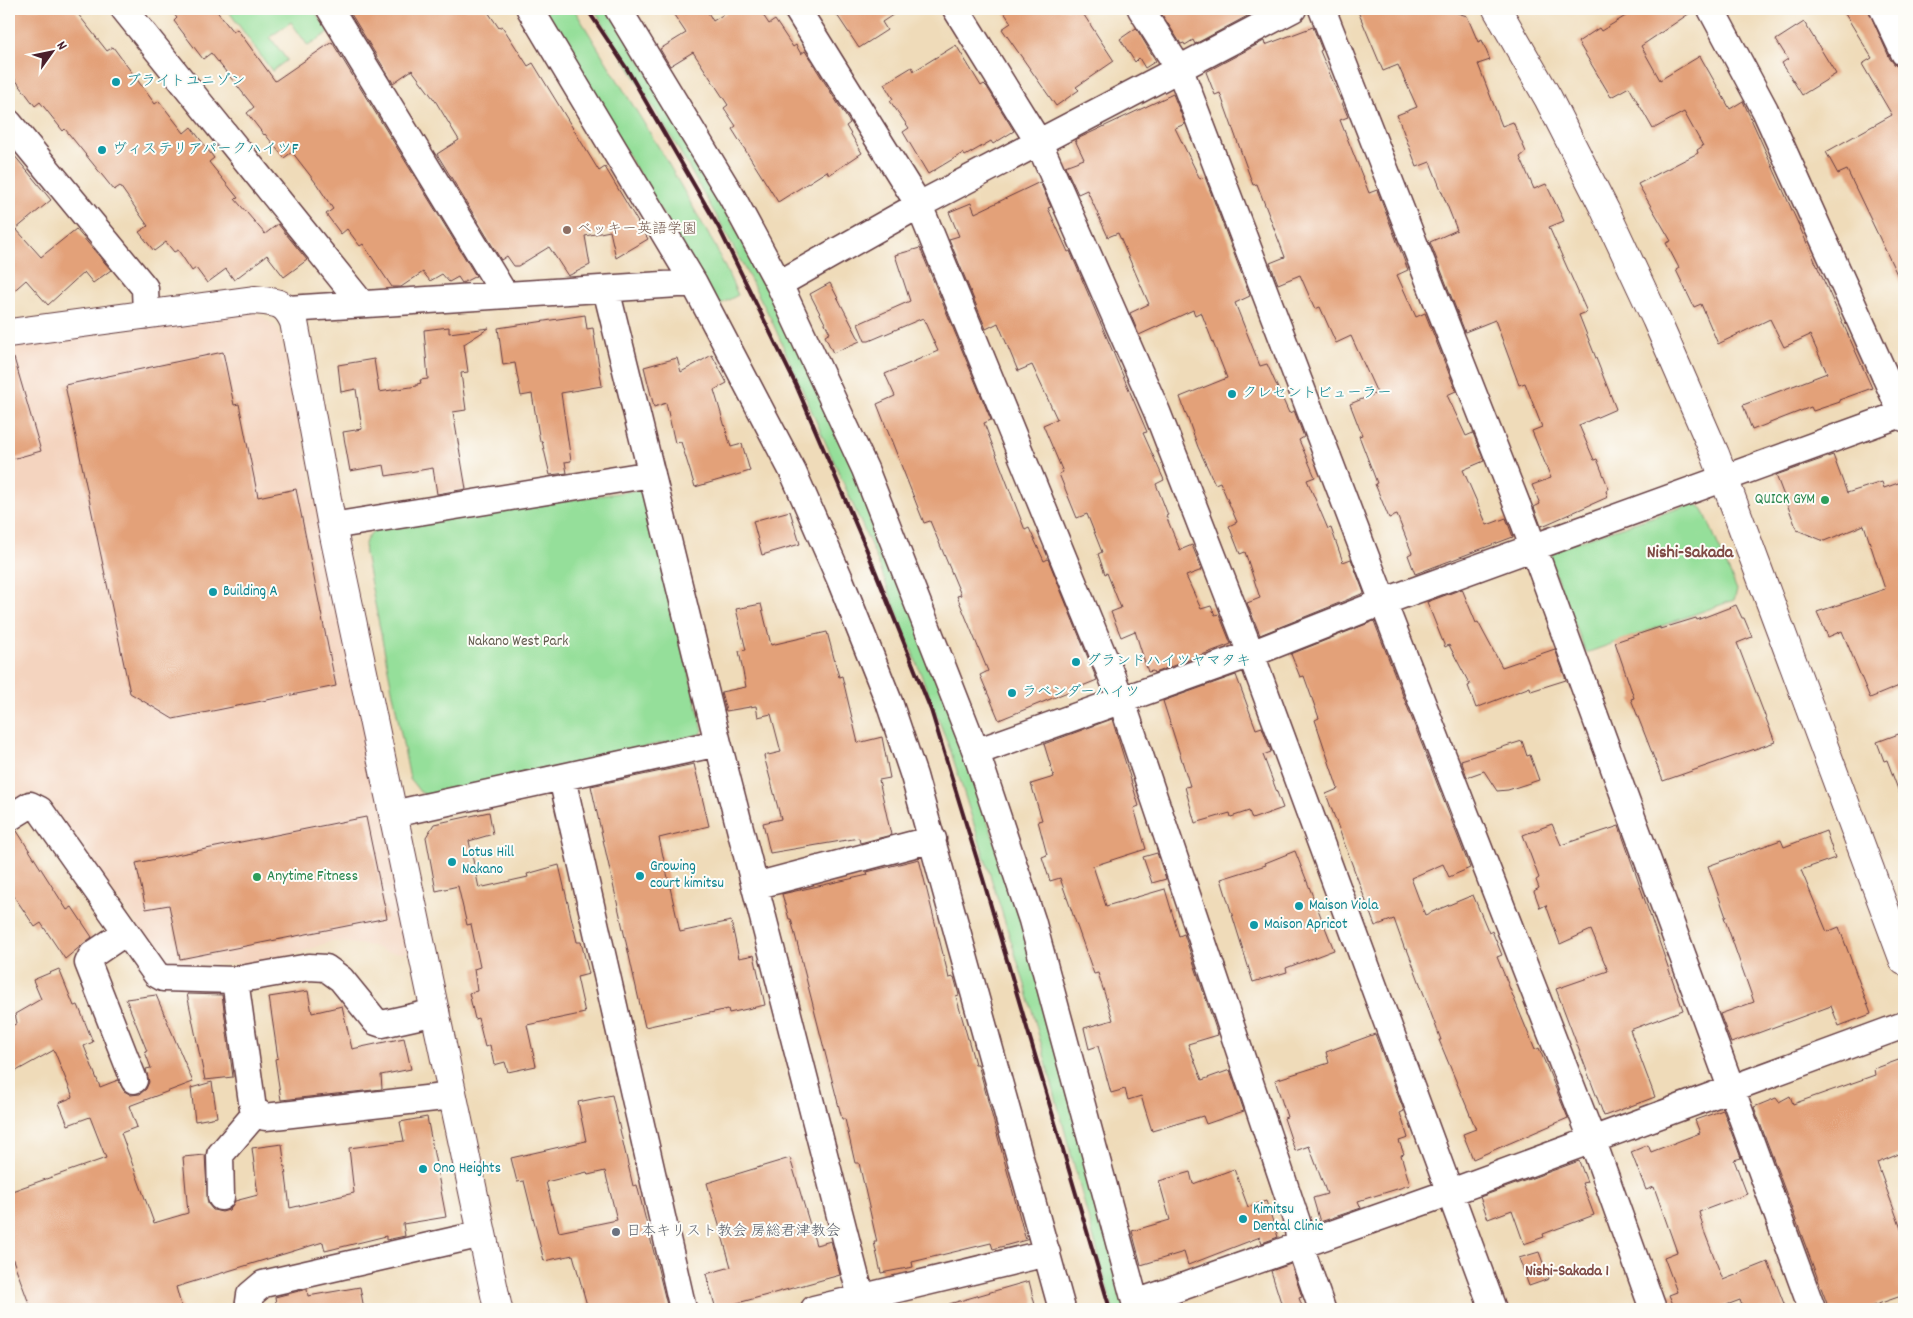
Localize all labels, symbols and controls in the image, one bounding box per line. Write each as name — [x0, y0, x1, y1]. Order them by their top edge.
north arrow — [28, 28, 78, 78]
text: N — [51, 38, 72, 54]
place label: ブライトユニゾン — [126, 71, 245, 93]
marker: ブライトユニゾン — [110, 76, 122, 88]
place label: ヴィステリアパークハイツF — [112, 139, 299, 161]
marker: ヴィステリアパークハイツF — [96, 144, 108, 156]
place label: ベッキー英語学園 — [577, 219, 697, 241]
marker: ベッキー英語学園 — [561, 224, 573, 236]
place label: クレセントビューラー — [1242, 383, 1392, 405]
marker: クレセントビューラー — [1226, 388, 1238, 400]
place label: QUICK GYM — [1755, 489, 1815, 511]
marker: QUICK GYM — [1819, 494, 1831, 506]
district label: Nishi-Sakada — [1647, 541, 1734, 566]
place label: Building A — [223, 581, 278, 603]
marker: Building A — [207, 586, 219, 598]
park label: Nakano West Park — [468, 631, 568, 653]
place label: グランドハイツヤマタキ — [1086, 651, 1251, 673]
marker: グランドハイツヤマタキ — [1070, 656, 1082, 668]
place label: ラベンダーハイツ — [1022, 682, 1140, 704]
marker: ラベンダーハイツ — [1006, 687, 1018, 699]
place label: Lotus Hill Nakano — [462, 842, 515, 881]
marker: Lotus Hill Nakano — [446, 856, 458, 868]
place label: Growing court kimitsu — [650, 856, 724, 895]
place label: Anytime Fitness — [267, 866, 358, 888]
marker: Growing court kimitsu — [634, 870, 646, 882]
marker: Anytime Fitness — [251, 871, 263, 883]
place label: Maison Viola — [1309, 895, 1379, 917]
marker: Maison Viola — [1293, 900, 1305, 912]
place label: Maison Apricot — [1264, 914, 1348, 936]
marker: Maison Apricot — [1248, 919, 1260, 931]
place label: Ono Heights — [433, 1158, 501, 1180]
marker: Ono Heights — [417, 1163, 429, 1175]
place label: Kimitsu Dental Clinic — [1253, 1199, 1323, 1238]
marker: Kimitsu Dental Clinic — [1237, 1213, 1249, 1225]
place label: 日本キリスト教会 房総君津教会 — [626, 1221, 841, 1243]
marker: 日本キリスト教会 房総君津教会 — [610, 1226, 622, 1238]
district label: Nishi-Sakada 1 — [1525, 1260, 1609, 1283]

